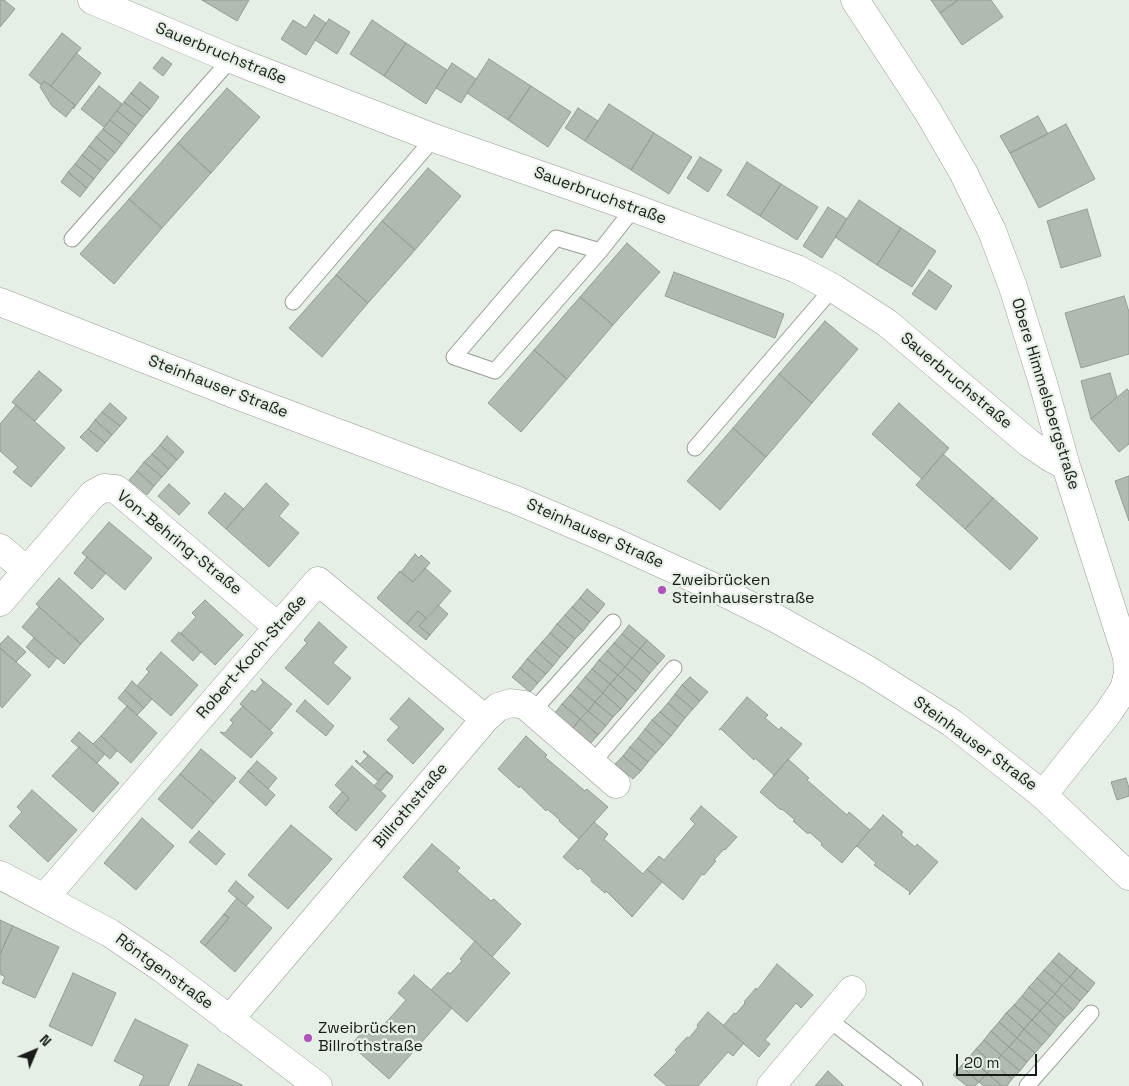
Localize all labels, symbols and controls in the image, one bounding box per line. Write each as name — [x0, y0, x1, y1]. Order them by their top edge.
street label: Sauerbruchstraße — [153, 19, 289, 89]
street label: Sauerbruchstraße — [531, 163, 669, 229]
street label: Obere Himmelsbergstraße — [1007, 296, 1083, 492]
street label: Sauerbruchstraße — [896, 329, 1016, 433]
street label: Steinhauser Straße — [145, 351, 291, 423]
street label: Von-Behring-Straße — [113, 487, 245, 599]
street label: Steinhauser Straße — [523, 495, 667, 573]
place label: Zweibrücken Steinhauserstraße — [672, 571, 815, 609]
marker: Zweibrücken Steinhauserstraße — [656, 584, 668, 596]
street label: Robert-Koch-Straße — [193, 591, 311, 723]
street label: Steinhauser Straße — [909, 693, 1041, 795]
street label: Billrothstraße — [370, 760, 452, 852]
street label: Röntgenstraße — [111, 930, 217, 1014]
place label: Zweibrücken Billrothstraße — [318, 1019, 423, 1057]
north arrow — [10, 1026, 60, 1076]
text: N — [36, 1031, 55, 1050]
marker: Zweibrücken Billrothstraße — [302, 1032, 314, 1044]
scale bar — [959, 1044, 1040, 1076]
text: 20 m — [964, 1053, 999, 1072]

